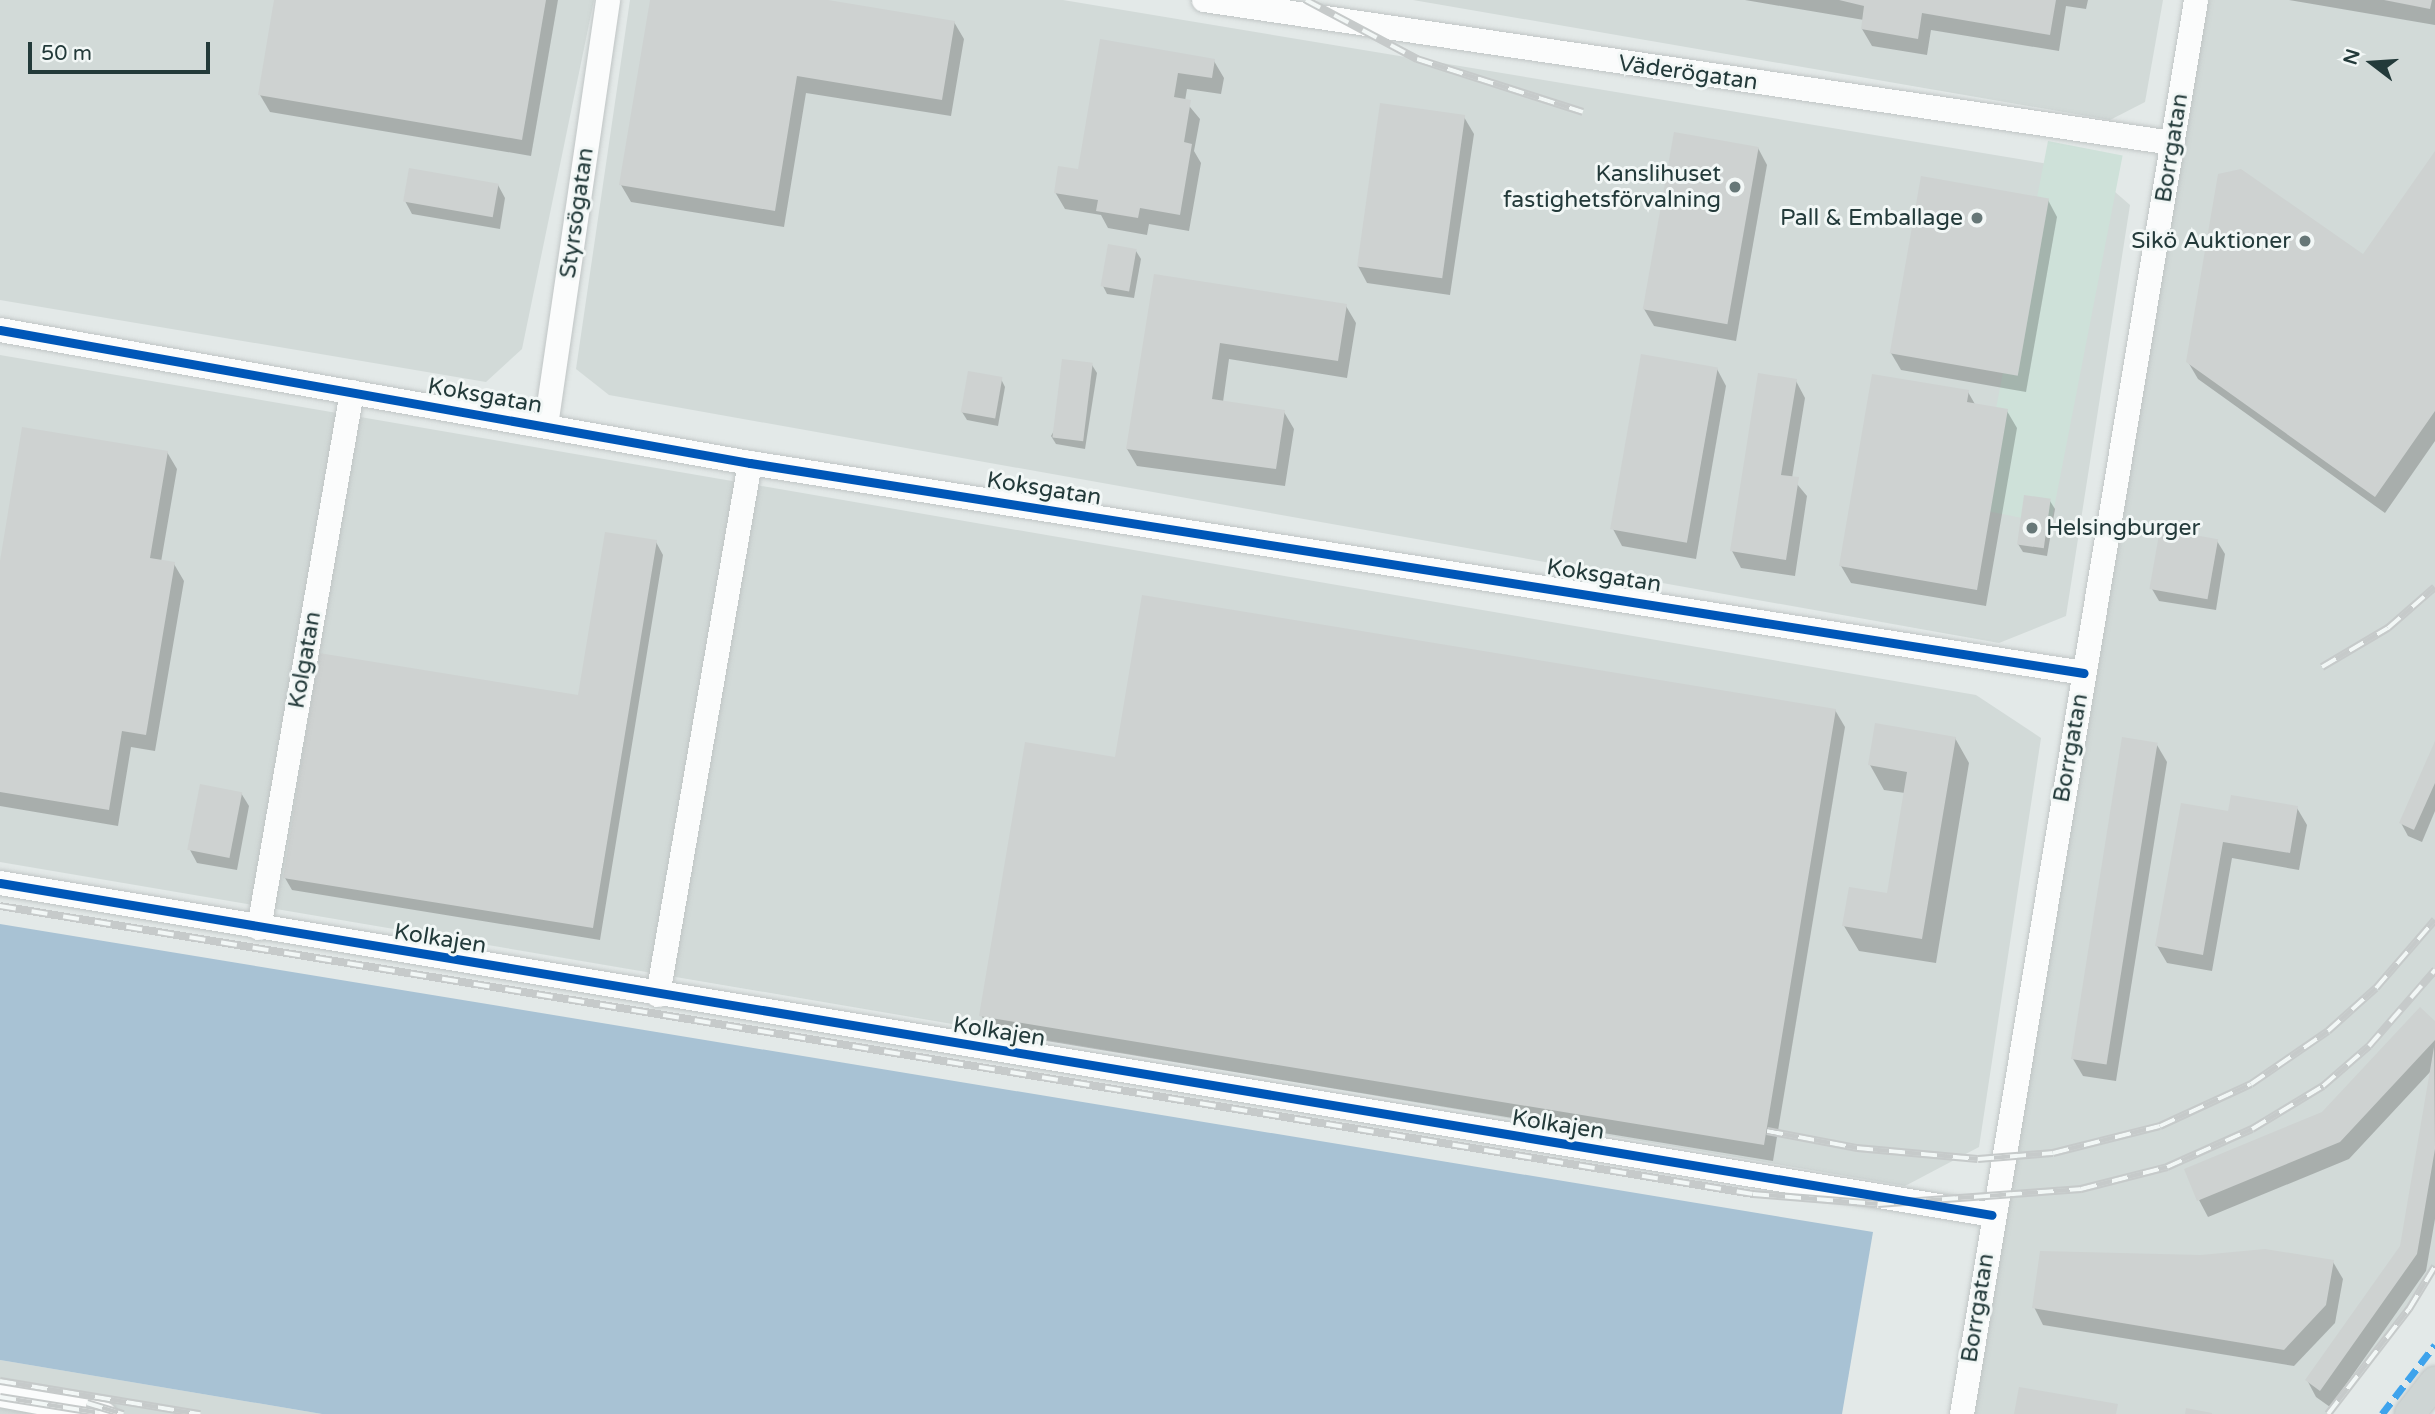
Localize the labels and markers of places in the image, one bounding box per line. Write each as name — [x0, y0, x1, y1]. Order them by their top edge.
place label: Kanslihuset fastighetsförvalning — [1503, 160, 1721, 214]
marker: Kanslihuset fastighetsförvalning — [1727, 179, 1743, 195]
place label: Pall & Emballage — [1780, 204, 1963, 232]
marker: Pall & Emballage — [1969, 210, 1985, 226]
place label: Sikö Auktioner — [2131, 227, 2291, 255]
marker: Sikö Auktioner — [2297, 233, 2313, 249]
place label: Helsingburger — [2046, 514, 2200, 542]
marker: Helsingburger — [2024, 520, 2040, 536]

